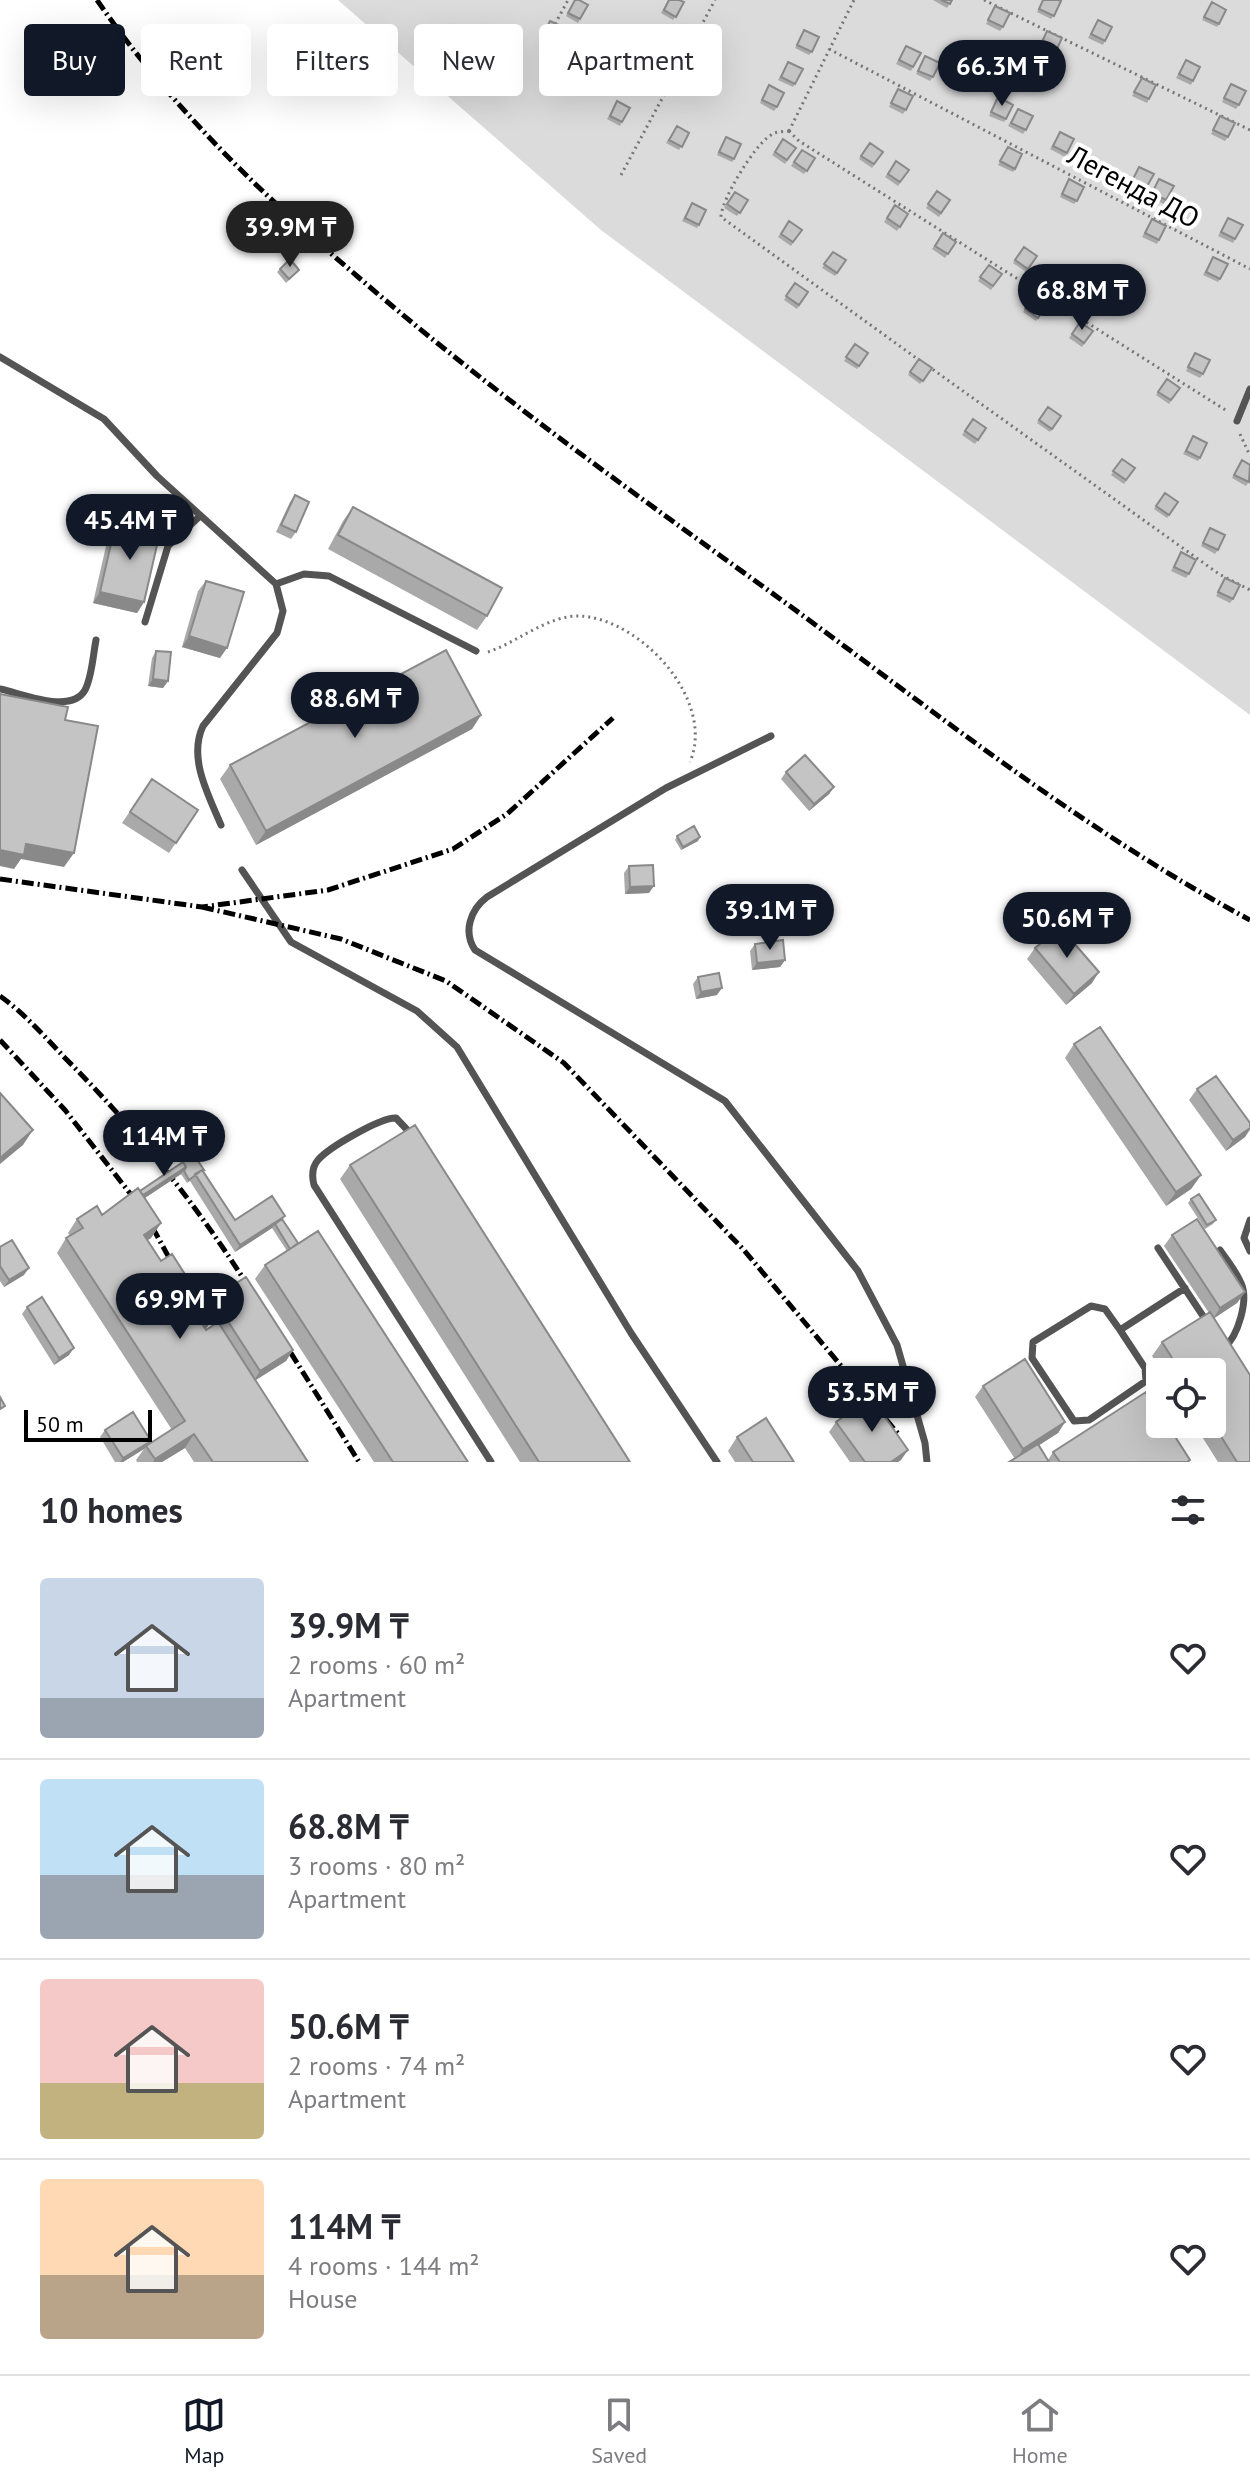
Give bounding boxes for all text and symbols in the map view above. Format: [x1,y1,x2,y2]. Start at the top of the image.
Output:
chip: Buy [24,24,125,96]
chip: Rent [141,24,251,96]
chip: Filters [267,24,398,96]
chip: New [414,24,523,96]
chip: Apartment [539,24,722,96]
pin: 66.3M ₸ [928,40,1076,108]
text: 66.3M ₸ [956,49,1048,82]
street label: Легенда ДО [1061,135,1206,236]
pin: 39.9M ₸ [216,201,364,269]
text: 39.9M ₸ [244,210,336,243]
pin: 68.8M ₸ [1008,264,1156,332]
text: 68.8M ₸ [1036,273,1128,306]
pin: 45.4M ₸ [56,494,204,562]
text: 45.4M ₸ [84,503,176,536]
pin: 88.6M ₸ [281,672,429,740]
text: 88.6M ₸ [309,681,401,714]
pin: 39.1M ₸ [696,884,844,952]
pin: 50.6M ₸ [993,892,1141,960]
text: 39.1M ₸ [724,893,816,926]
text: 50.6M ₸ [1021,901,1113,934]
pin: 114M ₸ [99,1110,229,1178]
text: 114M ₸ [121,1119,207,1152]
pin: 69.9M ₸ [106,1273,254,1341]
text: 69.9M ₸ [134,1282,226,1315]
map controls [1146,1358,1226,1438]
button: locate [1146,1358,1226,1438]
pin: 53.5M ₸ [798,1366,946,1434]
text: 53.5M ₸ [826,1375,918,1408]
scale bar [24,1406,152,1442]
text: 50 m [36,1410,84,1438]
text: 10 homes [40,1488,183,1532]
icon: filters [1166,1488,1210,1532]
text: 39.9M ₸ [288,1603,409,1647]
icon: home [104,1610,200,1706]
icon: heart [1166,1636,1210,1680]
text: 2 rooms · 60 m² [288,1648,465,1681]
text: Apartment [288,1681,406,1714]
text: 68.8M ₸ [288,1804,409,1848]
icon: home [104,1811,200,1907]
icon: heart [1166,1837,1210,1881]
text: 3 rooms · 80 m² [288,1849,465,1882]
text: Apartment [288,1882,406,1915]
text: 50.6M ₸ [288,2004,409,2048]
icon: home [104,2011,200,2107]
icon: heart [1166,2037,1210,2081]
text: 2 rooms · 74 m² [288,2049,465,2082]
text: Apartment [288,2082,406,2115]
text: 114M ₸ [288,2204,400,2248]
icon: home [104,2211,200,2307]
icon: heart [1166,2237,1210,2281]
text: 4 rooms · 144 m² [288,2249,480,2282]
text: House [288,2282,358,2315]
tab: Map [182,2393,226,2469]
tab: Saved [591,2393,647,2469]
tab: Home [1012,2393,1068,2469]

